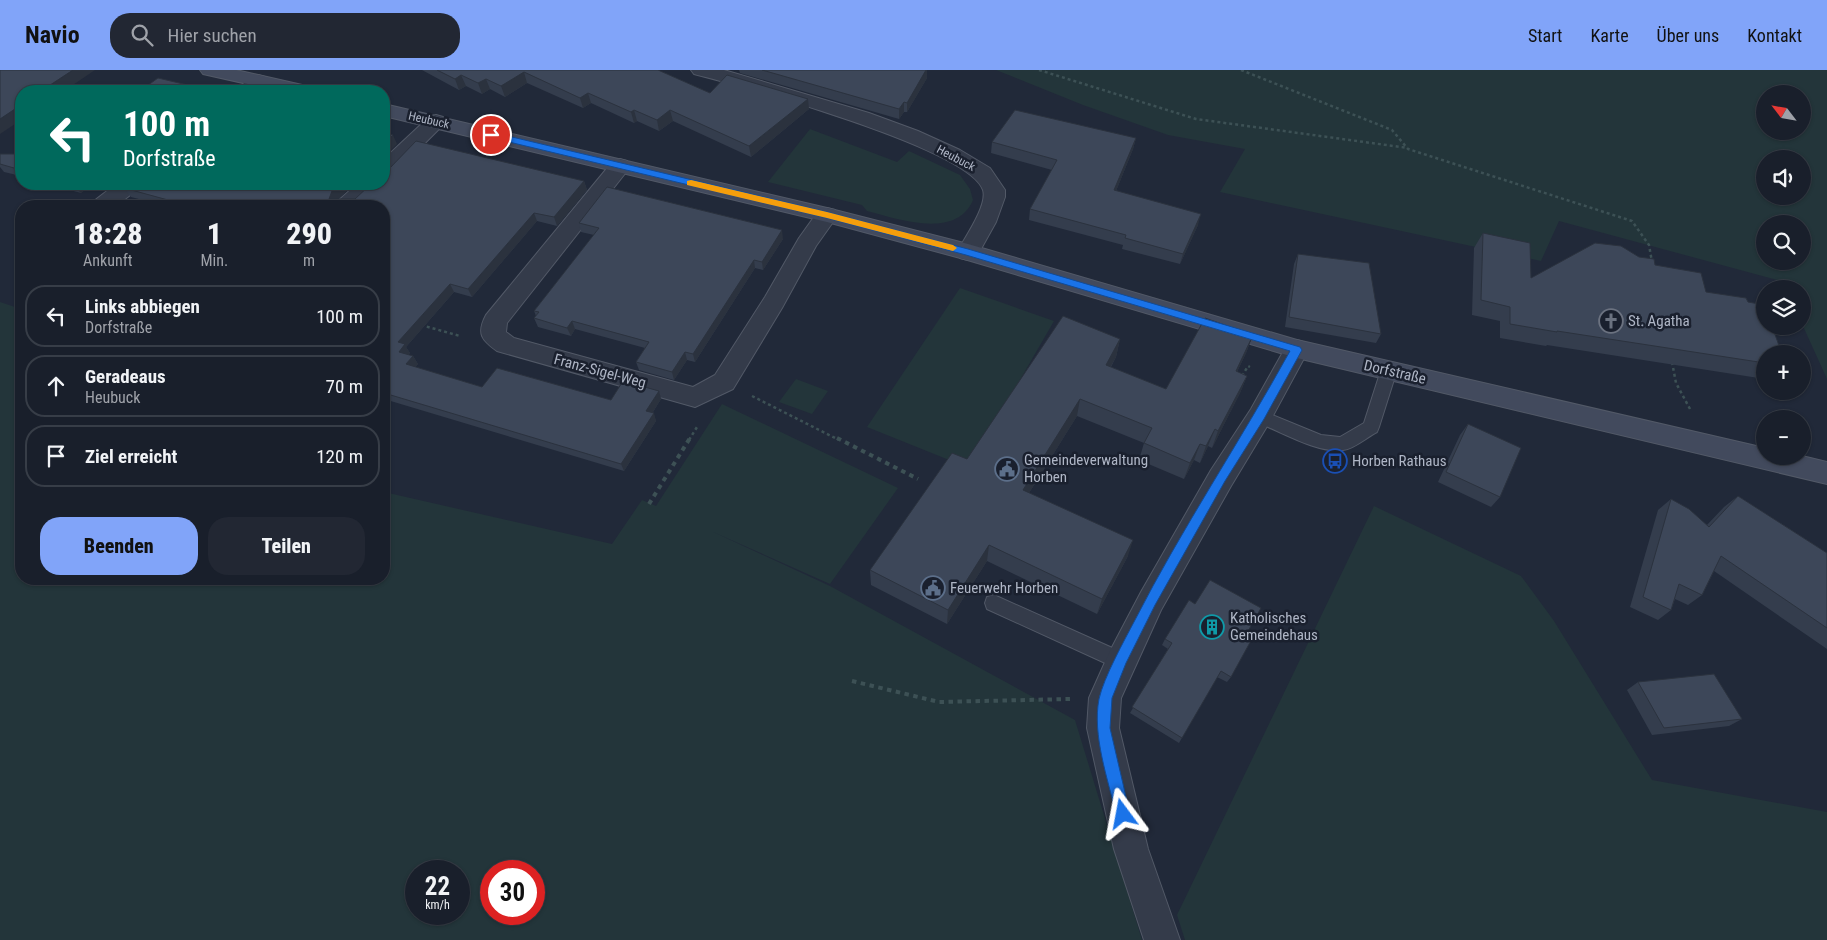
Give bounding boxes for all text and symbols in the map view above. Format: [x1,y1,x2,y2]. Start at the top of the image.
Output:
search box [110,13,460,58]
text: Navio [25,21,80,49]
icon: search [128,21,156,49]
text: Hier suchen [168,24,257,47]
text: Start [1528,25,1562,46]
text: Karte [1590,25,1629,46]
text: Über uns [1657,25,1719,46]
text: Kontakt [1747,25,1802,46]
north arrow [1756,85,1811,140]
map controls [1756,85,1811,465]
text: 100 m [123,104,210,145]
icon: left [40,105,105,170]
street label: Heubuck [407,109,451,132]
pin [470,114,512,156]
icon: arrive [477,121,505,149]
street label: Heubuck [934,142,978,174]
text: Dorfstraße [123,146,216,171]
button: sound [1756,150,1811,205]
button: search [1756,215,1811,270]
text: 18:28 [73,216,142,251]
text: 1 [207,216,222,251]
text: 290 [286,216,332,251]
text: Ankunft [83,251,132,270]
text: Min. [200,251,228,270]
text: m [303,251,315,270]
button: layers [1756,280,1811,335]
text: Links abbiegen [85,295,200,318]
icon: left [42,302,70,330]
text: 100 m [316,305,363,328]
church icon: St. Agatha [1598,308,1624,334]
place label: St. Agatha [1628,312,1690,330]
text: Dorfstraße [85,318,152,337]
button: + [1756,345,1811,400]
street label: Franz-Sigel-Weg [552,350,648,392]
street label: Dorfstraße [1362,356,1428,388]
text: Geradeaus [85,365,166,388]
icon: ahead [42,372,70,400]
text: 70 m [326,375,363,398]
text: Heubuck [85,388,140,407]
button: − [1756,410,1811,465]
icon: arrive [42,442,70,470]
text: Ziel erreicht [85,445,177,468]
text: 120 m [316,445,363,468]
bus stop icon: Horben Rathaus [1322,448,1348,474]
place label: Gemeindeverwaltung Horben [1024,451,1148,486]
place label: Horben Rathaus [1352,452,1447,470]
public building icon: Gemeindeverwaltung Horben [994,456,1020,482]
button: Beenden [40,517,198,575]
button: Teilen [208,517,365,575]
public building icon: Feuerwehr Horben [920,575,946,601]
place label: Feuerwehr Horben [950,579,1058,597]
place label: Katholisches Gemeindehaus [1230,609,1318,644]
building icon: Katholisches Gemeindehaus [1199,614,1225,640]
position arrow [1096,787,1148,839]
speed limit sign: 30 [480,860,545,925]
text: 22 [425,872,450,901]
text: km/h [425,898,450,912]

